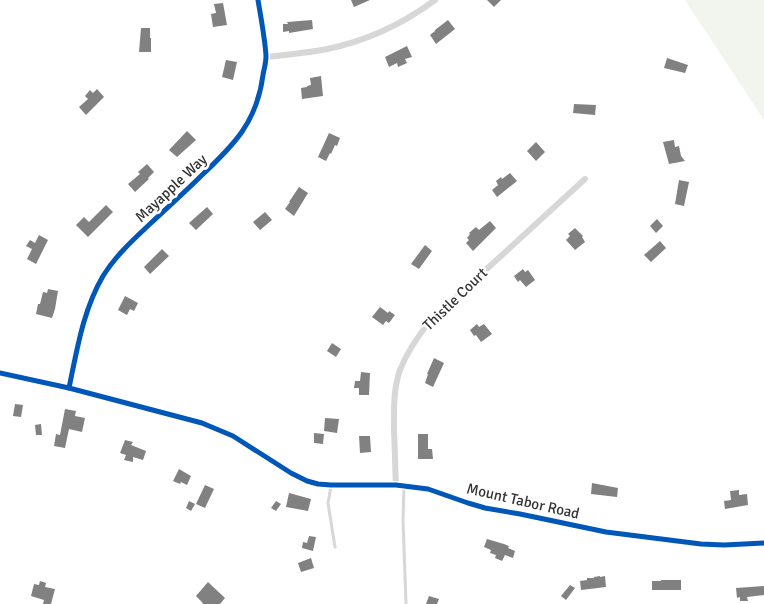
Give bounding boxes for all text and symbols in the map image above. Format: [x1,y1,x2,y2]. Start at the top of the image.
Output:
street label: Mayapple Way [131,150,211,226]
street label: Thistle Court [419,264,491,334]
street label: Mount Tabor Road [465,479,581,523]

